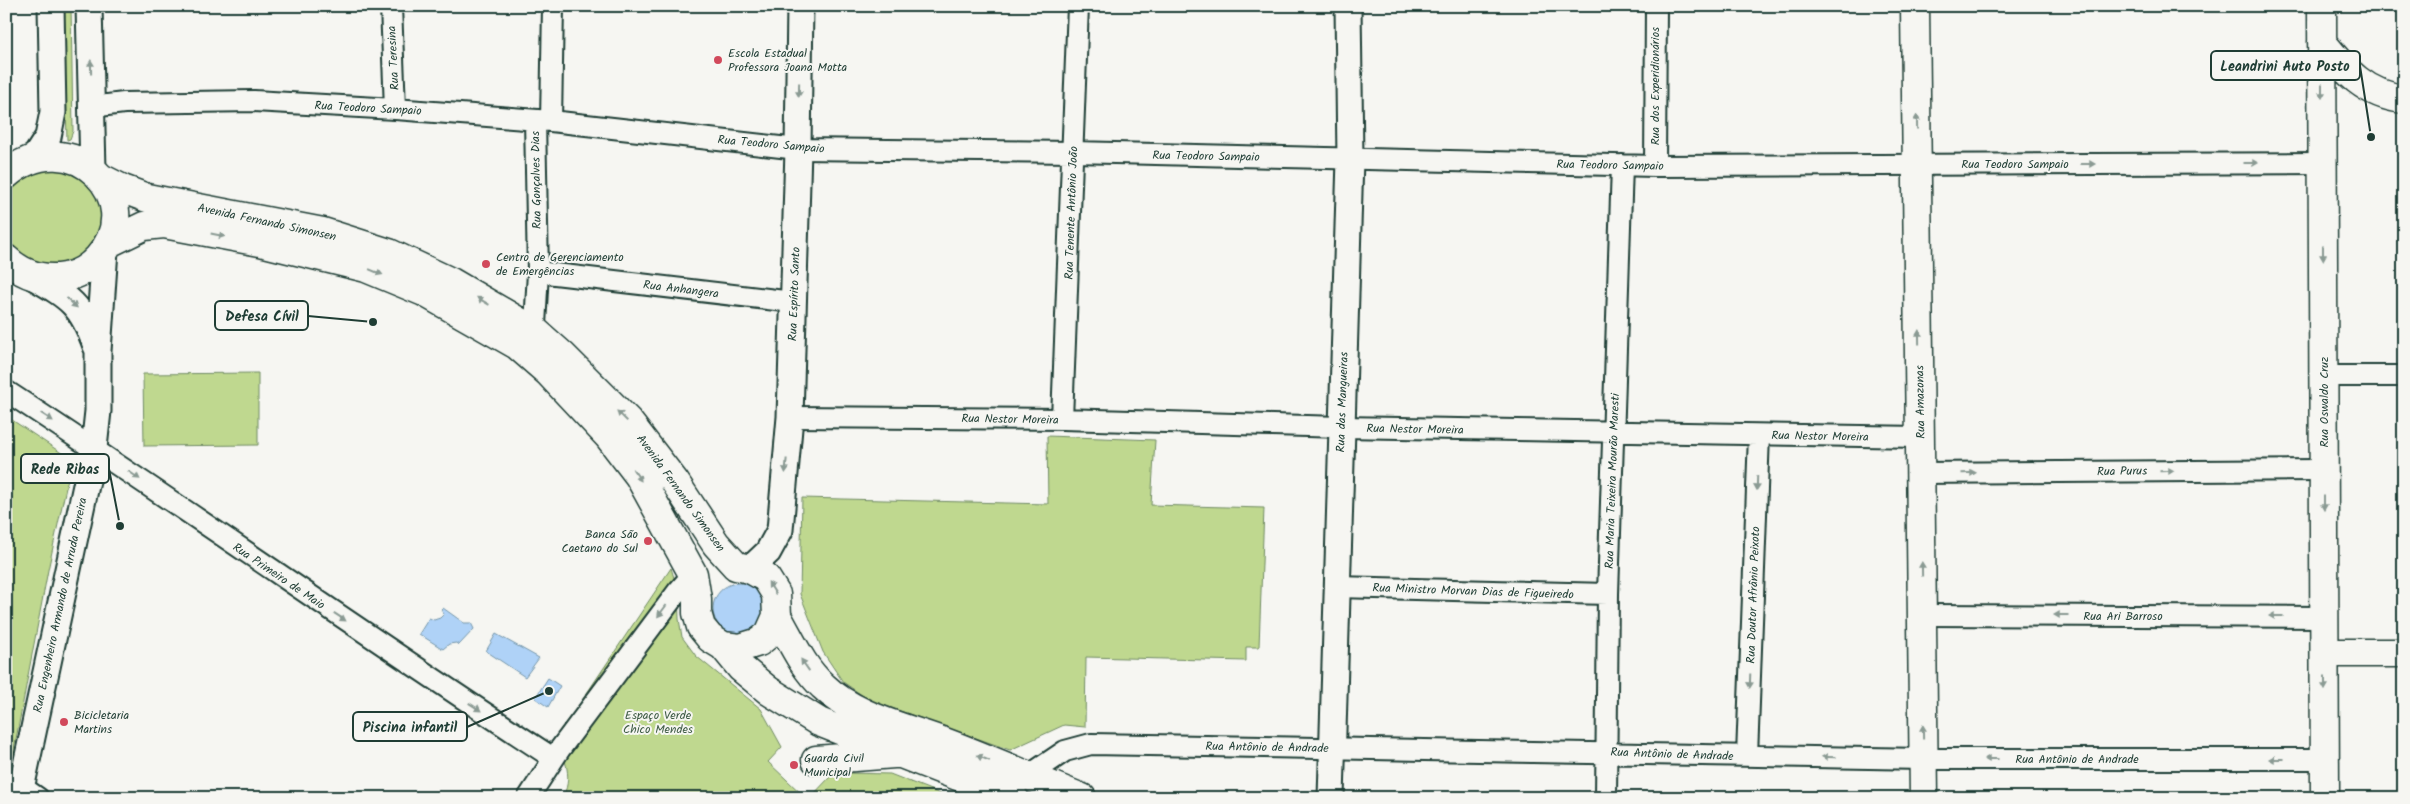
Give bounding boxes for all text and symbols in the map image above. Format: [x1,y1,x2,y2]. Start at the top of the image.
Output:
street label: Rua Teresina [382,25,405,91]
street label: Rua dos Experidionários [1646,27,1665,145]
place label: Escola Estadual Professora Joana Motta [728,44,848,77]
callout: Leandrini Auto Posto [2211,51,2360,80]
marker: Escola Estadual Professora Joana Motta [712,54,724,66]
text: Leandrini Auto Posto [2220,56,2350,78]
one-way arrow [86,59,94,75]
one-way arrow [795,82,803,98]
one-way arrow [2318,83,2326,99]
street label: Rua Teodoro Sampaio [314,96,422,121]
one-way arrow [1913,113,1921,129]
street label: Rua Teodoro Sampaio [717,130,825,159]
street label: Rua Gonçalves Dias [526,131,547,229]
street label: Rua Tenente Antônio João [1060,146,1083,280]
street label: Rua Teodoro Sampaio [1152,146,1260,167]
street label: Rua Teodoro Sampaio [1556,155,1664,176]
street label: Rua Teodoro Sampaio [1961,155,2069,174]
one-way arrow [2243,159,2259,167]
one-way arrow [2081,160,2097,168]
street label: Avenida Fernando Simonsen [196,199,338,246]
one-way arrow [211,231,227,239]
one-way arrow [2319,246,2327,262]
street label: Rua Espírito Santo [783,247,806,341]
place label: Centro de Gerenciamento de Emergências [496,248,624,281]
marker: Centro de Gerenciamento de Emergências [480,258,492,270]
one-way arrow [369,269,383,277]
street label: Rua Anhangera [642,275,720,304]
one-way arrow [476,296,490,305]
one-way arrow [66,297,78,309]
callout: Defesa Cívil [215,301,308,330]
text: Defesa Cívil [225,306,299,328]
one-way arrow [1915,328,1923,344]
street label: Rua das Mangueiras [1331,351,1354,453]
street label: Rua Oswaldo Cruz [2315,357,2334,447]
street label: Rua Amazonas [1910,365,1931,439]
street label: Rua Maria Teixeira Mourão Maresti [1600,392,1625,569]
street label: Rua Nestor Moreira [961,409,1059,430]
one-way arrow [617,410,629,422]
one-way arrow [40,413,54,422]
street label: Rua Nestor Moreira [1366,419,1464,440]
street label: Rua Nestor Moreira [1771,426,1869,447]
street label: Avenida Fernando Simonsen [631,431,730,556]
callout: Rede Ribas [21,454,109,483]
one-way arrow [782,458,790,474]
text: Rede Ribas [31,459,100,481]
street label: Rua Purus [2097,462,2147,481]
one-way arrow [2159,467,2175,475]
one-way arrow [632,468,642,481]
one-way arrow [1962,469,1978,477]
one-way arrow [127,471,141,480]
one-way arrow [1753,476,1761,492]
street label: Rua Engenheiro Armando de Arruda Pereira [28,495,93,714]
one-way arrow [2320,496,2328,512]
place label: Banca São Caetano do Sul [562,525,638,558]
street label: Rua Doutor Afrânio Peixoto [1742,526,1765,664]
marker: Banca São Caetano do Sul [642,535,654,547]
street label: Rua Primeiro de Maio [229,538,329,615]
one-way arrow [1918,561,1926,577]
street label: Rua Ministro Morvan Dias de Figueiredo [1372,578,1574,605]
one-way arrow [767,581,776,594]
one-way arrow [657,604,667,618]
street label: Rua Ari Barroso [2083,607,2163,626]
one-way arrow [2053,611,2069,619]
one-way arrow [333,612,346,622]
one-way arrow [2268,612,2284,620]
one-way arrow [800,658,810,672]
one-way arrow [1745,673,1753,689]
one-way arrow [2321,676,2329,692]
one-way arrow [468,702,482,712]
place label: Bicicletaria Martins [74,706,129,739]
park label: Espaço Verde Chico Mendes [623,706,693,739]
callout: Piscina infantil [353,712,467,741]
marker: Bicicletaria Martins [58,716,70,728]
text: Piscina infantil [363,717,458,739]
one-way arrow [1919,723,1927,739]
street label: Rua Antônio de Andrade [1205,737,1329,758]
street label: Rua Antônio de Andrade [1610,743,1735,766]
place label: Guarda Civil Municipal [804,749,864,782]
street label: Rua Antônio de Andrade [2015,750,2139,769]
one-way arrow [976,753,990,761]
one-way arrow [1821,753,1837,761]
one-way arrow [1983,755,1999,763]
one-way arrow [2268,755,2284,763]
marker: Guarda Civil Municipal [788,759,800,771]

